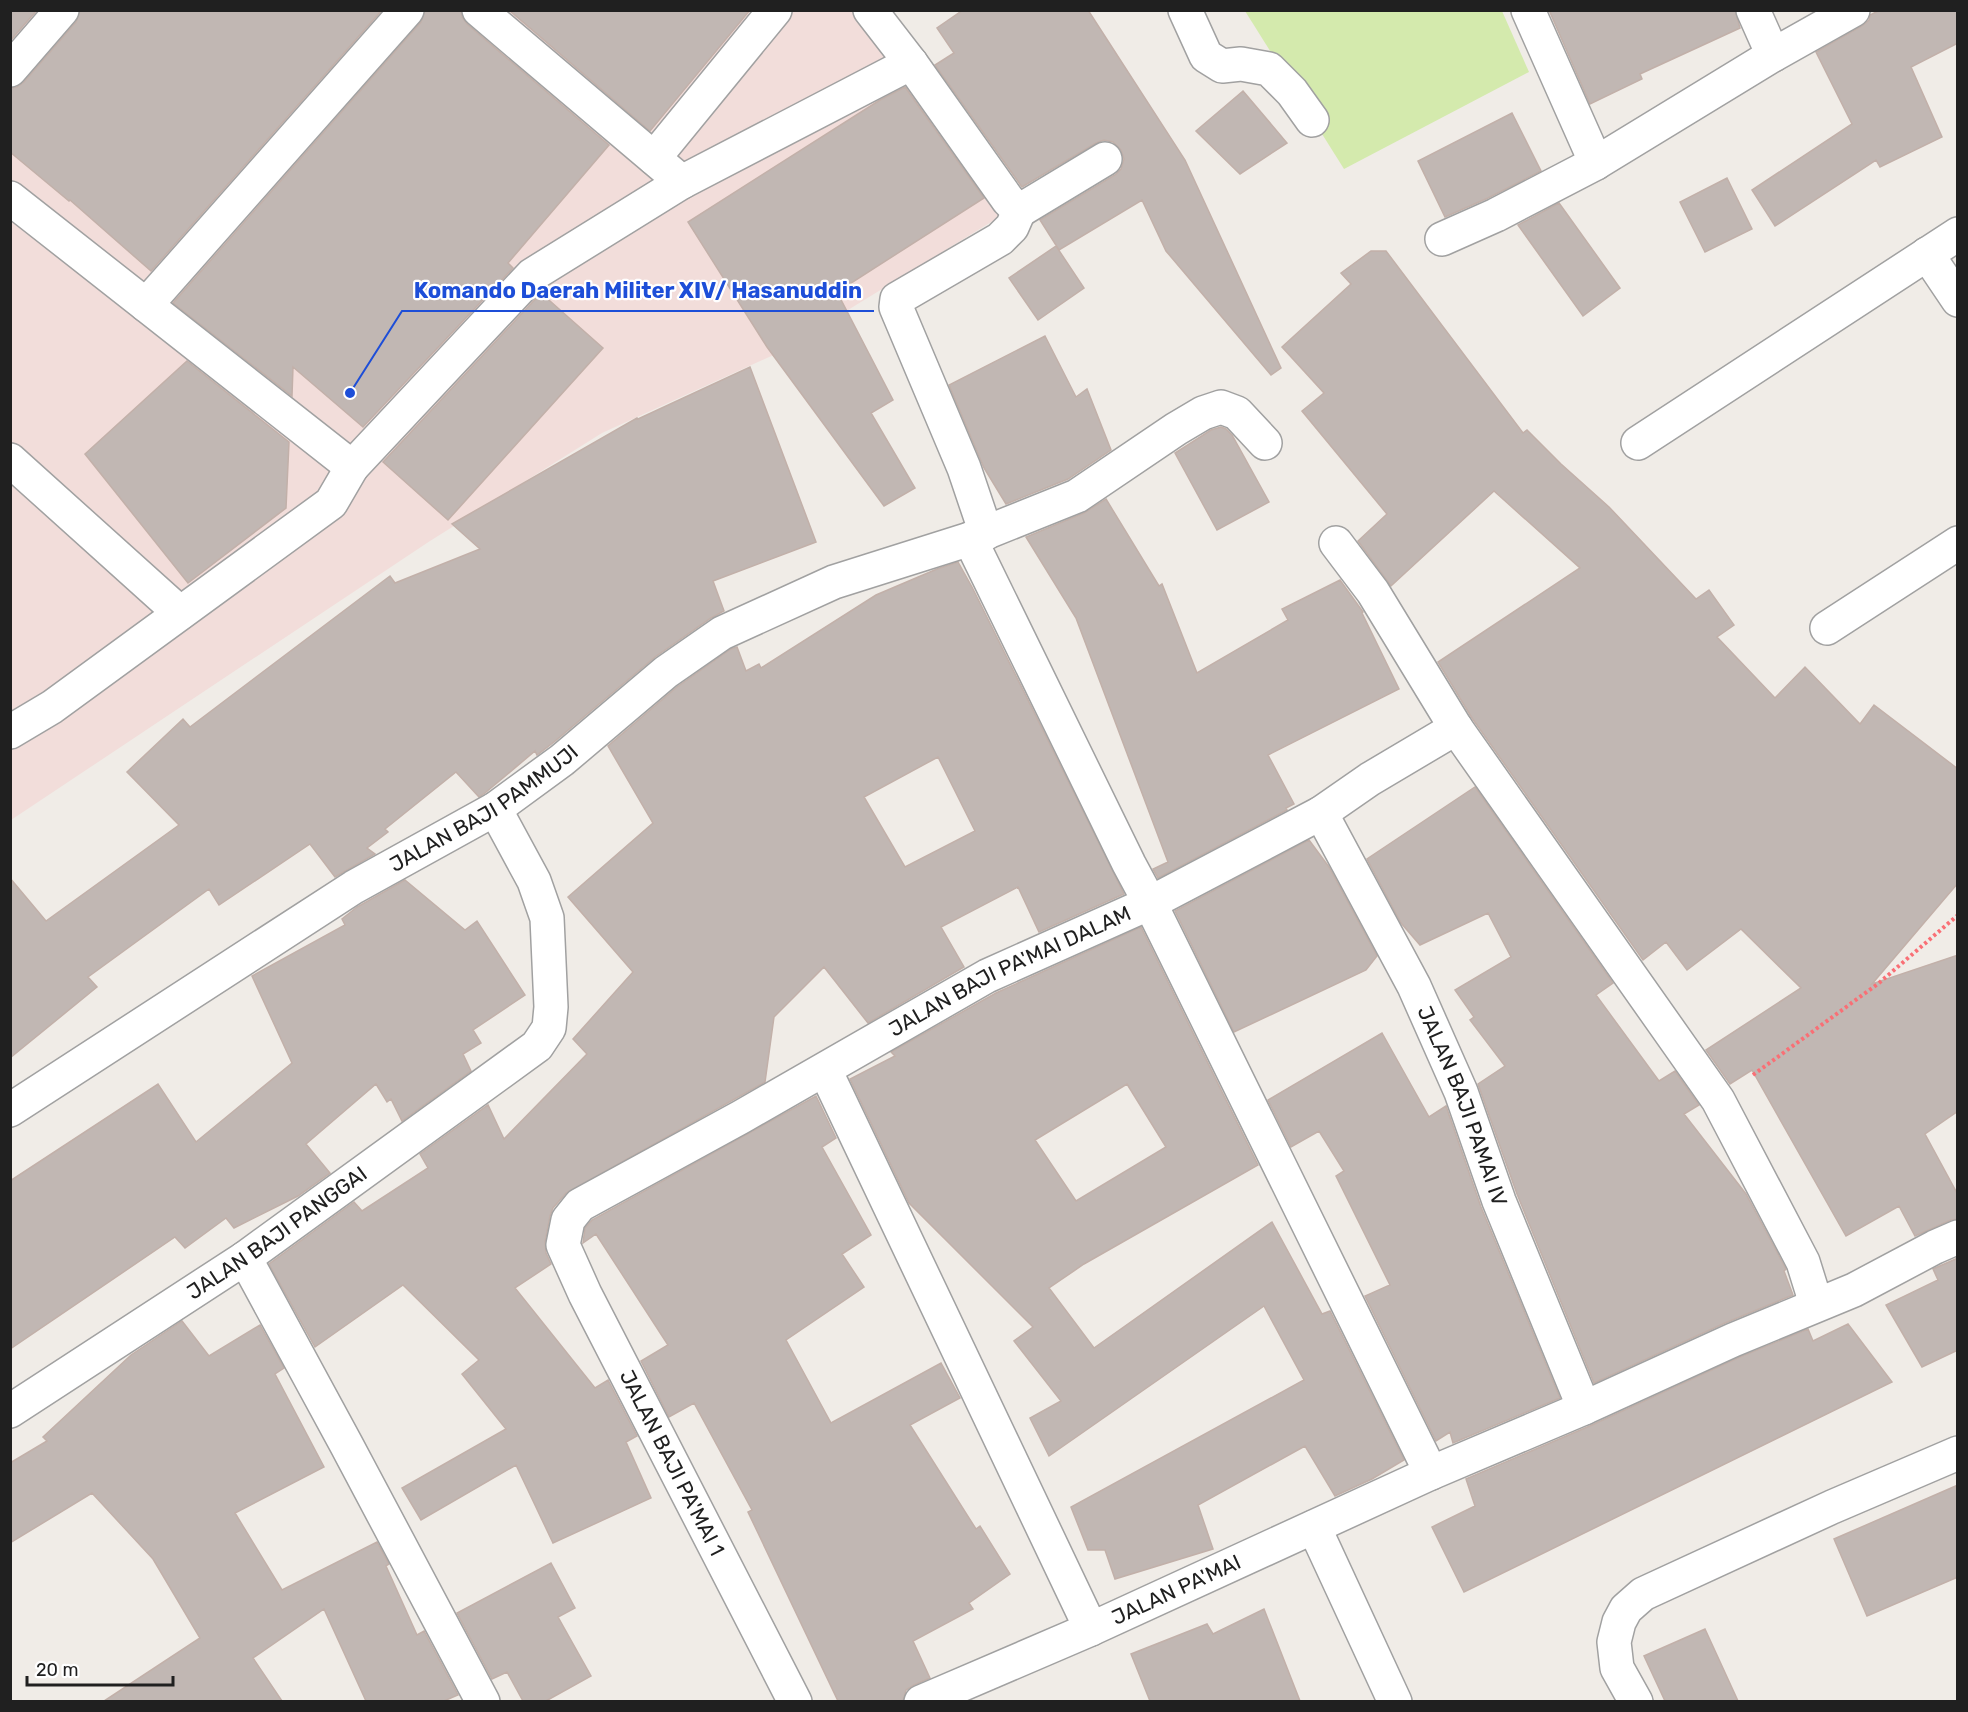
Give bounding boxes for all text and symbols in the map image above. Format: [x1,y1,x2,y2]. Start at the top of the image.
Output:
callout: Komando Daerah Militer XIV/ Hasanuddin [402,271,874,311]
text: Komando Daerah Militer XIV/ Hasanuddin [414,277,862,304]
street label: JALAN BAJI PAMMUJI [385,739,583,877]
street label: JALAN BAJI PA'MAI DALAM [884,900,1135,1042]
street label: JALAN BAJI PAMAI IV [1412,1002,1513,1209]
street label: JALAN BAJI PANGGAI [182,1161,372,1304]
street label: JALAN BAJI PA'MAI 1 [615,1366,730,1560]
street label: JALAN PA'MAI [1108,1549,1245,1630]
scale bar [27,1649,172,1687]
text: 20 m [36,1659,78,1681]

